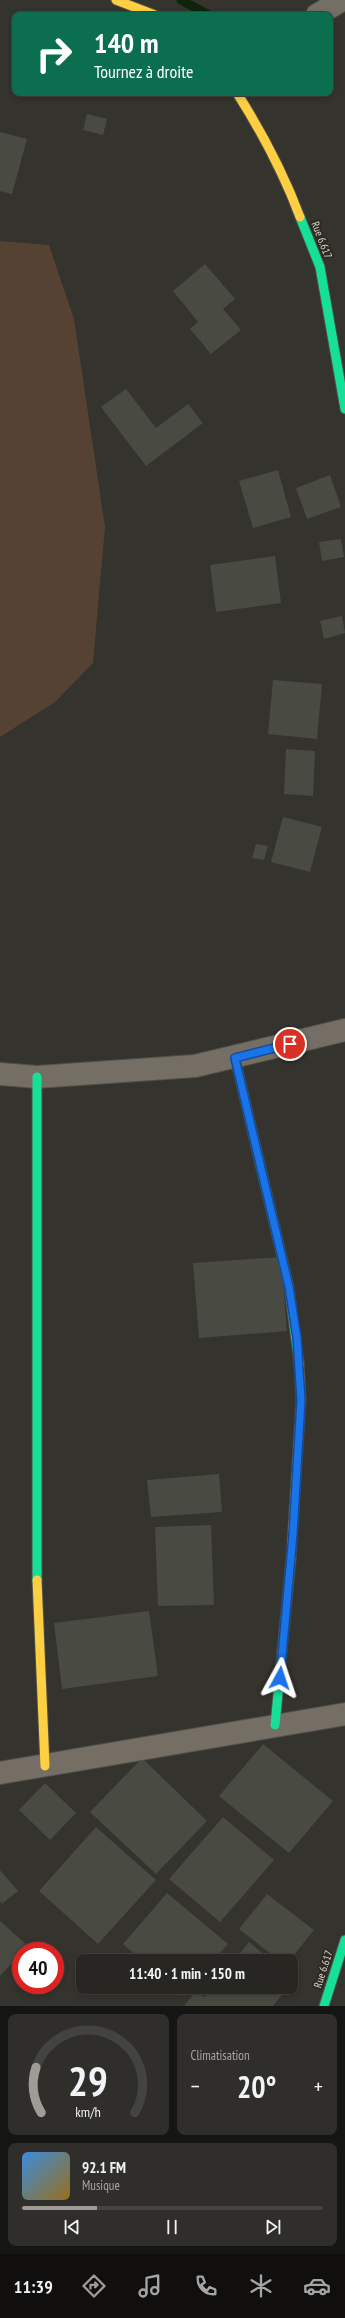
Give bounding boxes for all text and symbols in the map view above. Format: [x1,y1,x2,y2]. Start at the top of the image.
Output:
text: 140 m [94,24,158,61]
icon: right [28,28,80,80]
text: Tournez à droite [94,60,193,83]
street label: Rue 6.617 [309,219,335,261]
pin [273,1027,307,1061]
icon: arrive [279,1033,301,1055]
position arrow [259,1657,301,1699]
speed limit sign: 40 [12,1942,64,1994]
street label: Rue 6.617 [310,1948,336,1990]
text: 11:40 · 1 min · 150 m [129,1964,245,1983]
text: Climatisation [191,2047,250,2064]
text: 29 [68,2053,108,2106]
text: 20° [237,2067,277,2106]
text: − [191,2072,200,2100]
text: + [314,2072,323,2100]
text: km/h [76,2101,101,2120]
text: 92.1 FM [82,2158,126,2177]
text: Musique [82,2177,120,2194]
icon: previous [61,2216,83,2238]
icon: pause [161,2216,183,2238]
icon: next [262,2216,284,2238]
icon: directions [80,2272,108,2300]
icon: music [136,2272,164,2300]
icon: phone [192,2272,220,2300]
icon: climate [247,2272,275,2300]
icon: car [303,2272,331,2300]
text: 11:39 [14,2275,53,2298]

